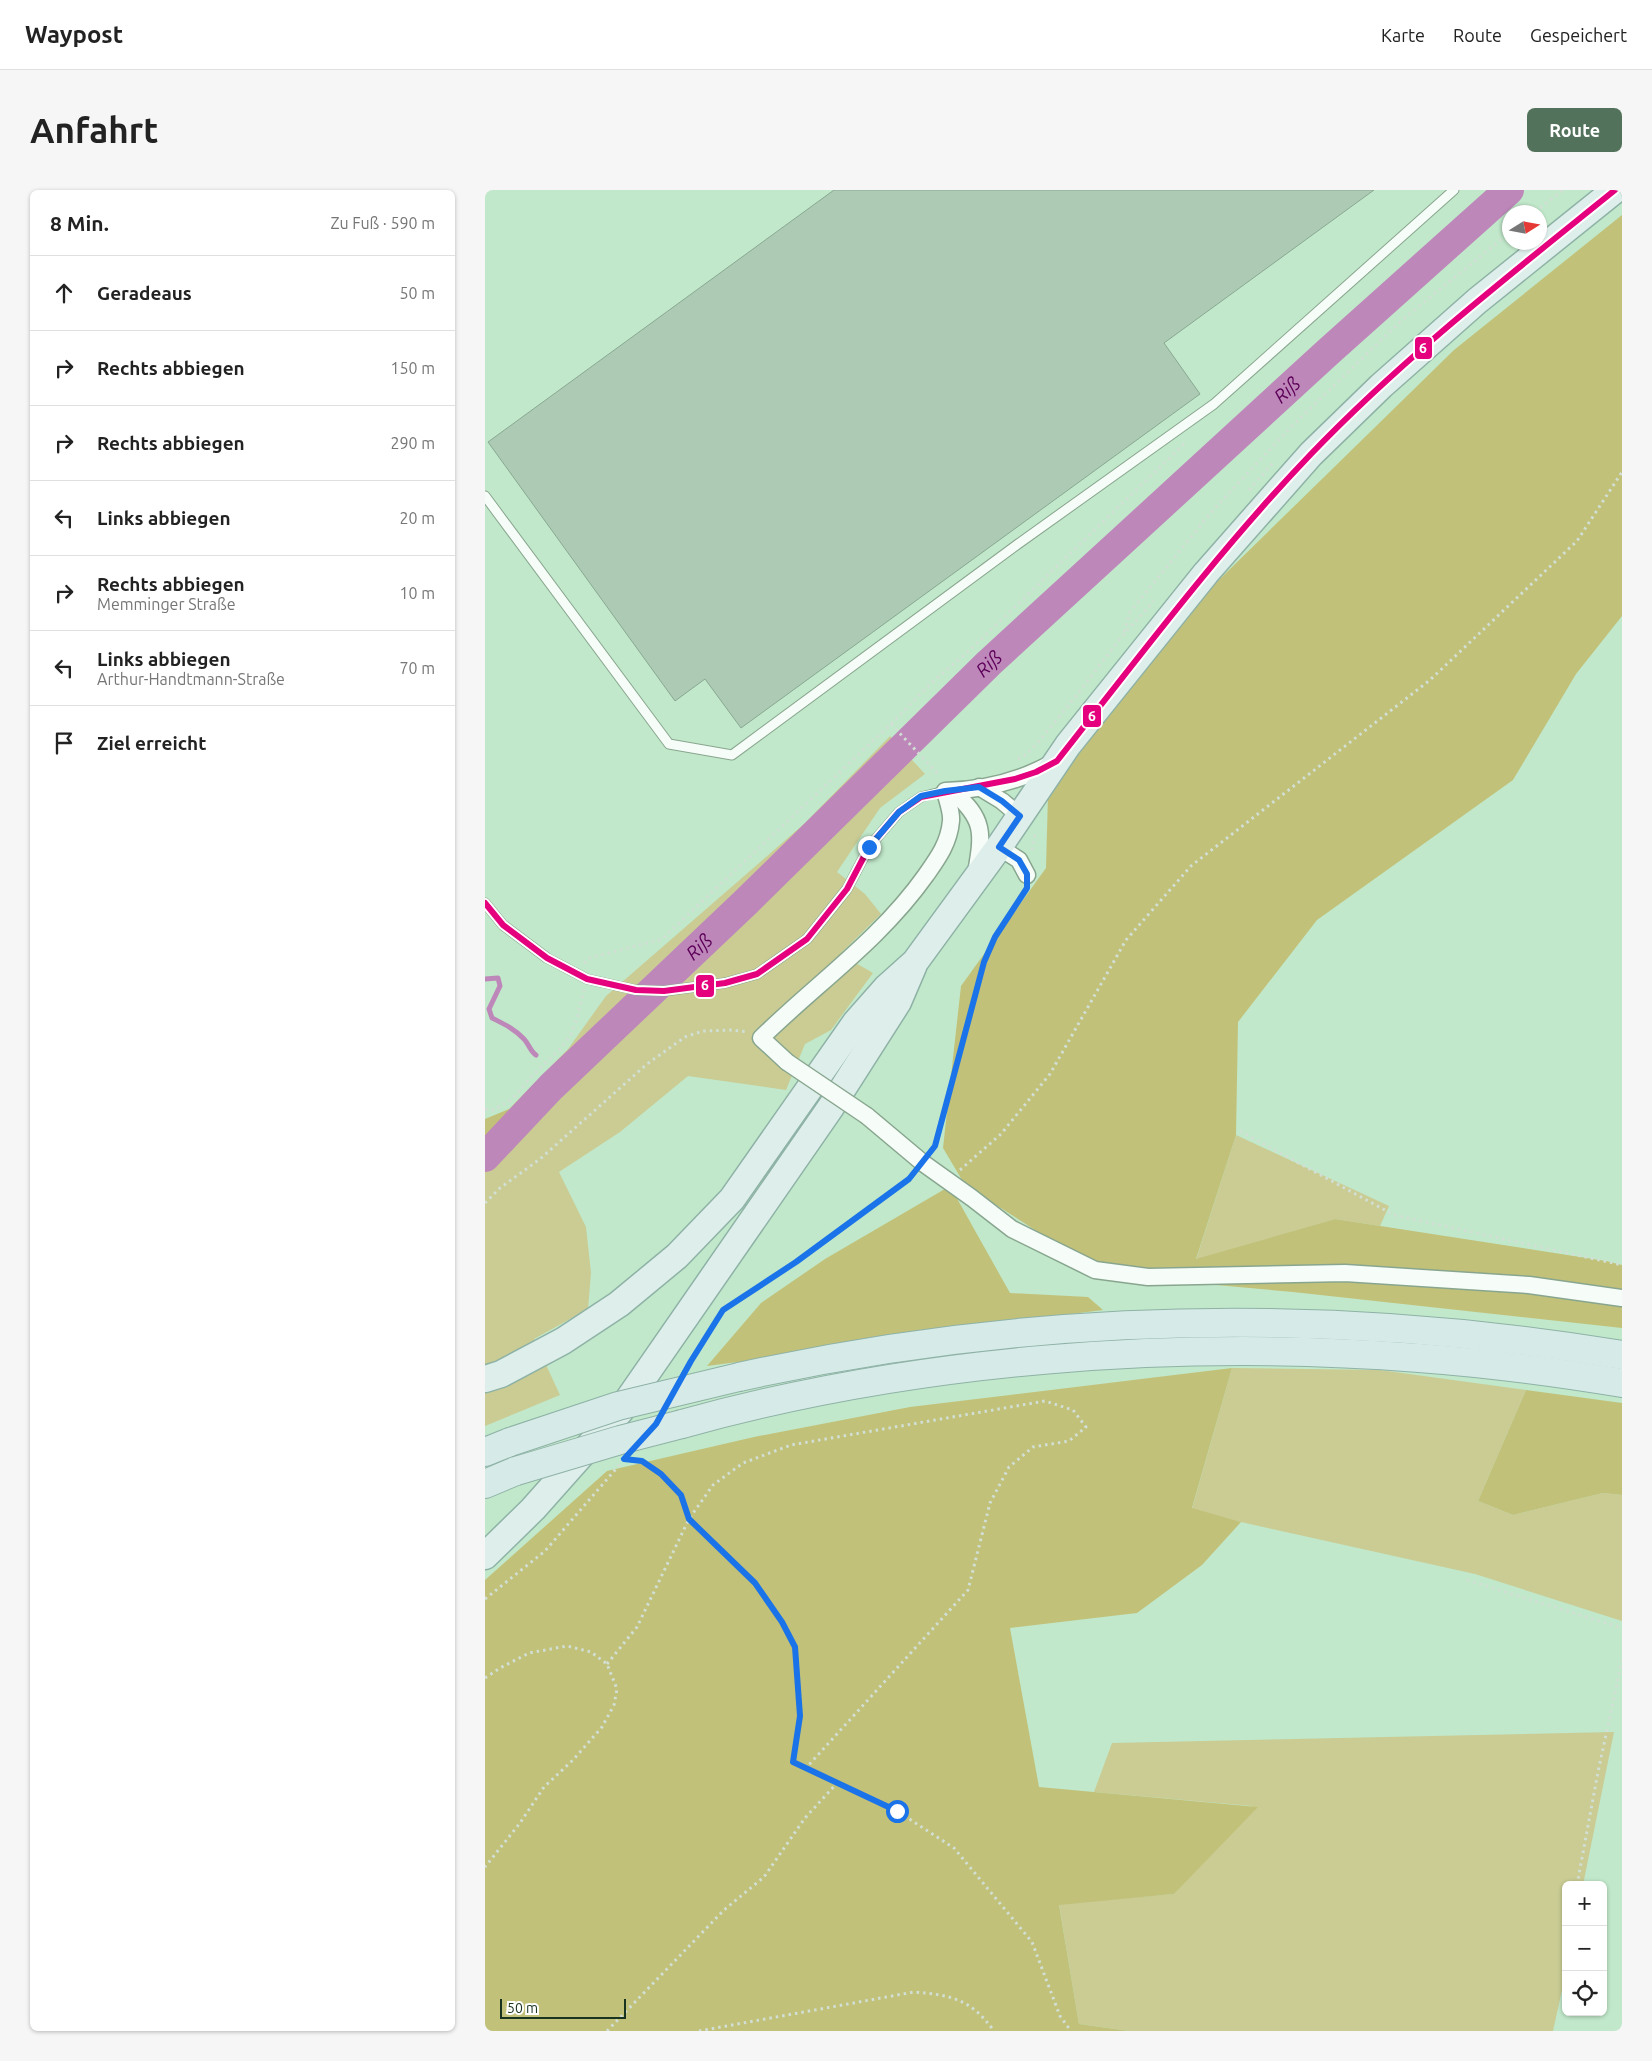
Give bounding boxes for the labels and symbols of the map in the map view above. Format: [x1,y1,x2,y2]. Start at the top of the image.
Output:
north arrow [1502,205,1547,250]
line badge: 6 [1414,336,1433,360]
text: 6 [1419,340,1427,356]
water label: Riß [1269,372,1305,407]
water label: Riß [971,646,1006,681]
line badge: 6 [1082,704,1102,728]
text: 6 [1088,708,1096,724]
route end [858,836,881,859]
water label: Riß [681,929,716,964]
line badge: 6 [695,974,715,998]
text: 6 [701,977,709,993]
route start [886,1800,909,1823]
scale bar [500,1996,626,2019]

